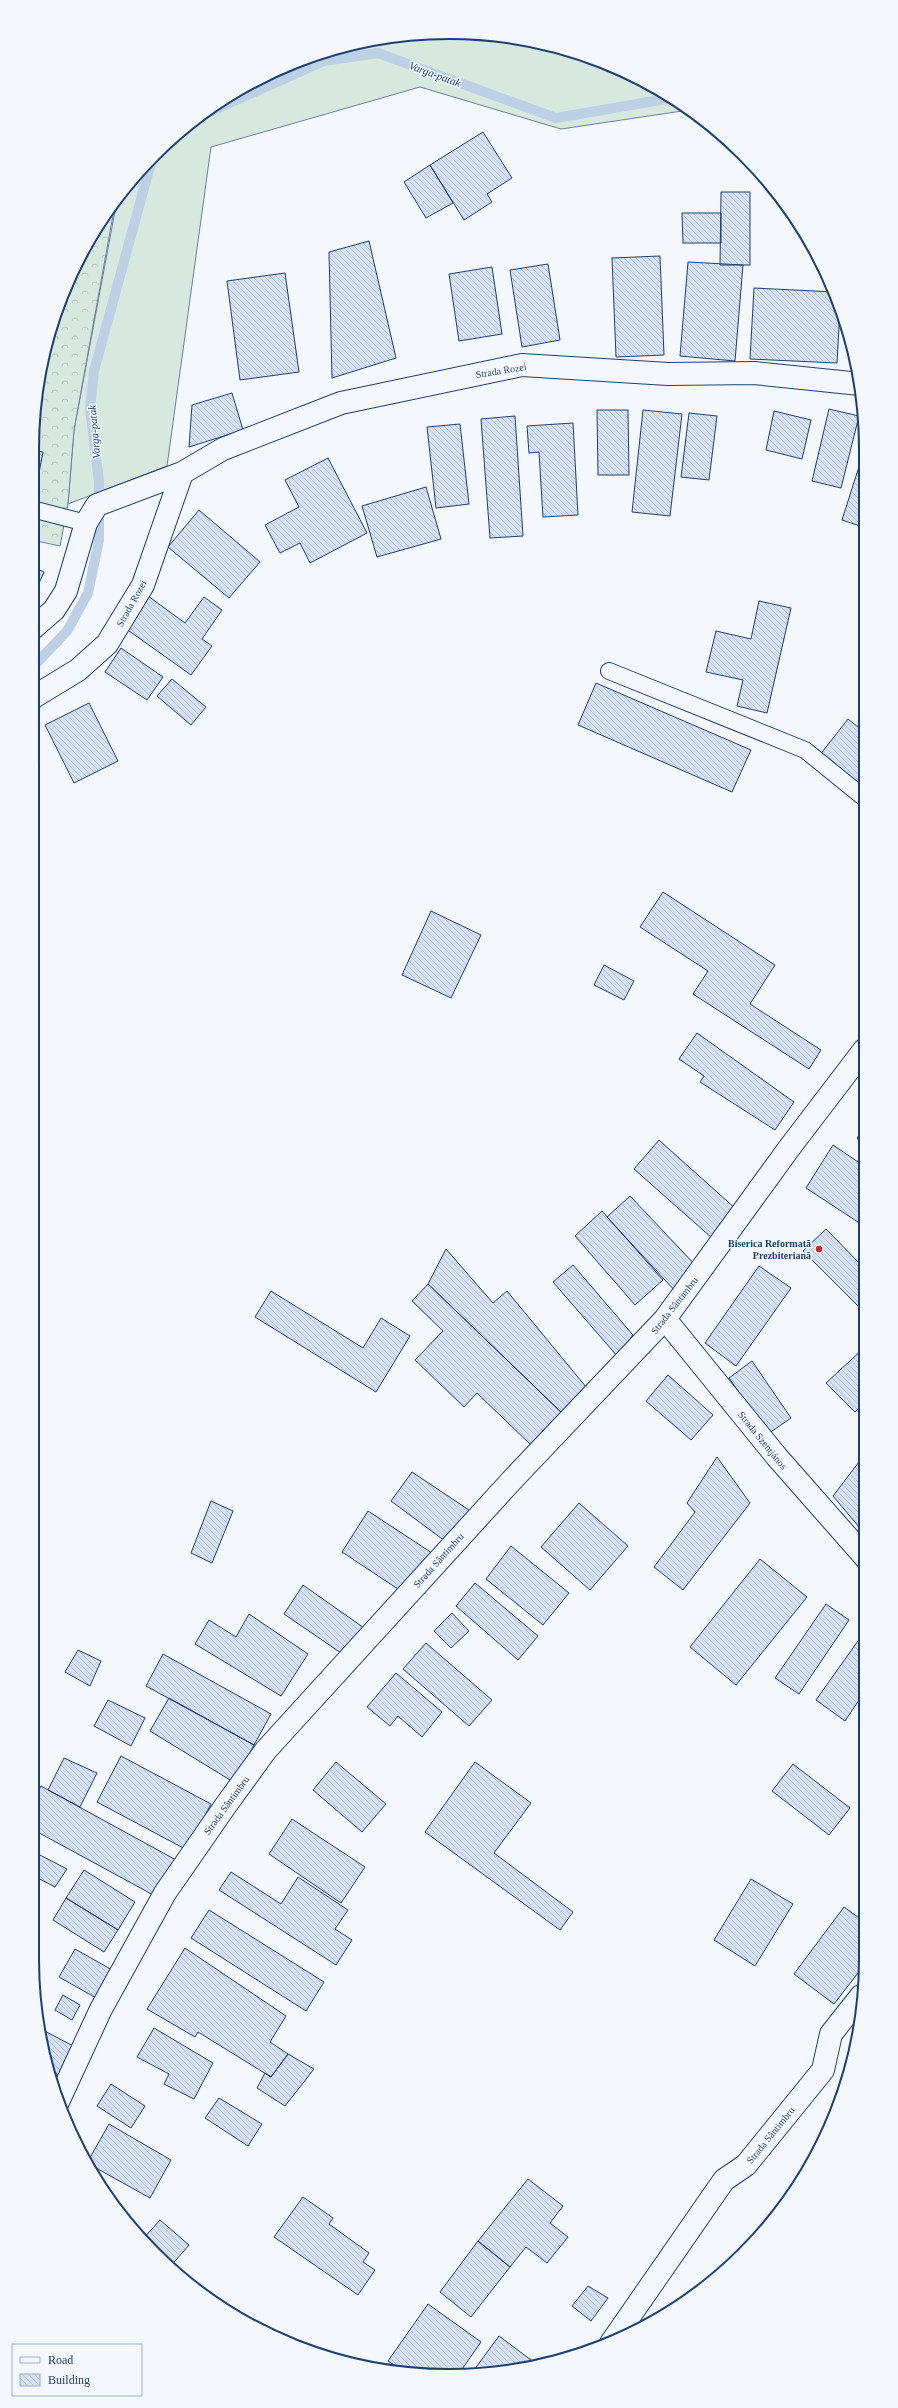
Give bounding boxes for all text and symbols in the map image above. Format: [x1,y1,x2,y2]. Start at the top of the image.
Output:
water label: Varga-patak [408,59,463,89]
street label: Strada Rozei [475,361,528,380]
water label: Varga-patak [86,403,102,459]
street label: Strada Rozei [114,578,149,628]
place label: Biserica Reformată Prezbiteriană [728,1238,811,1261]
marker: Biserica Reformată Prezbiteriană [814,1244,824,1254]
street label: Strada Sântimbru [649,1274,700,1336]
street label: Strada Szentjános [736,1409,789,1472]
street label: Strada Sântimbru [411,1531,466,1590]
street label: Strada Sântimbru [201,1774,251,1837]
street label: Strada Sântimbru [744,2105,797,2166]
legend [12,2344,142,2396]
text: Road [48,2353,73,2367]
text: Building [48,2373,90,2387]

